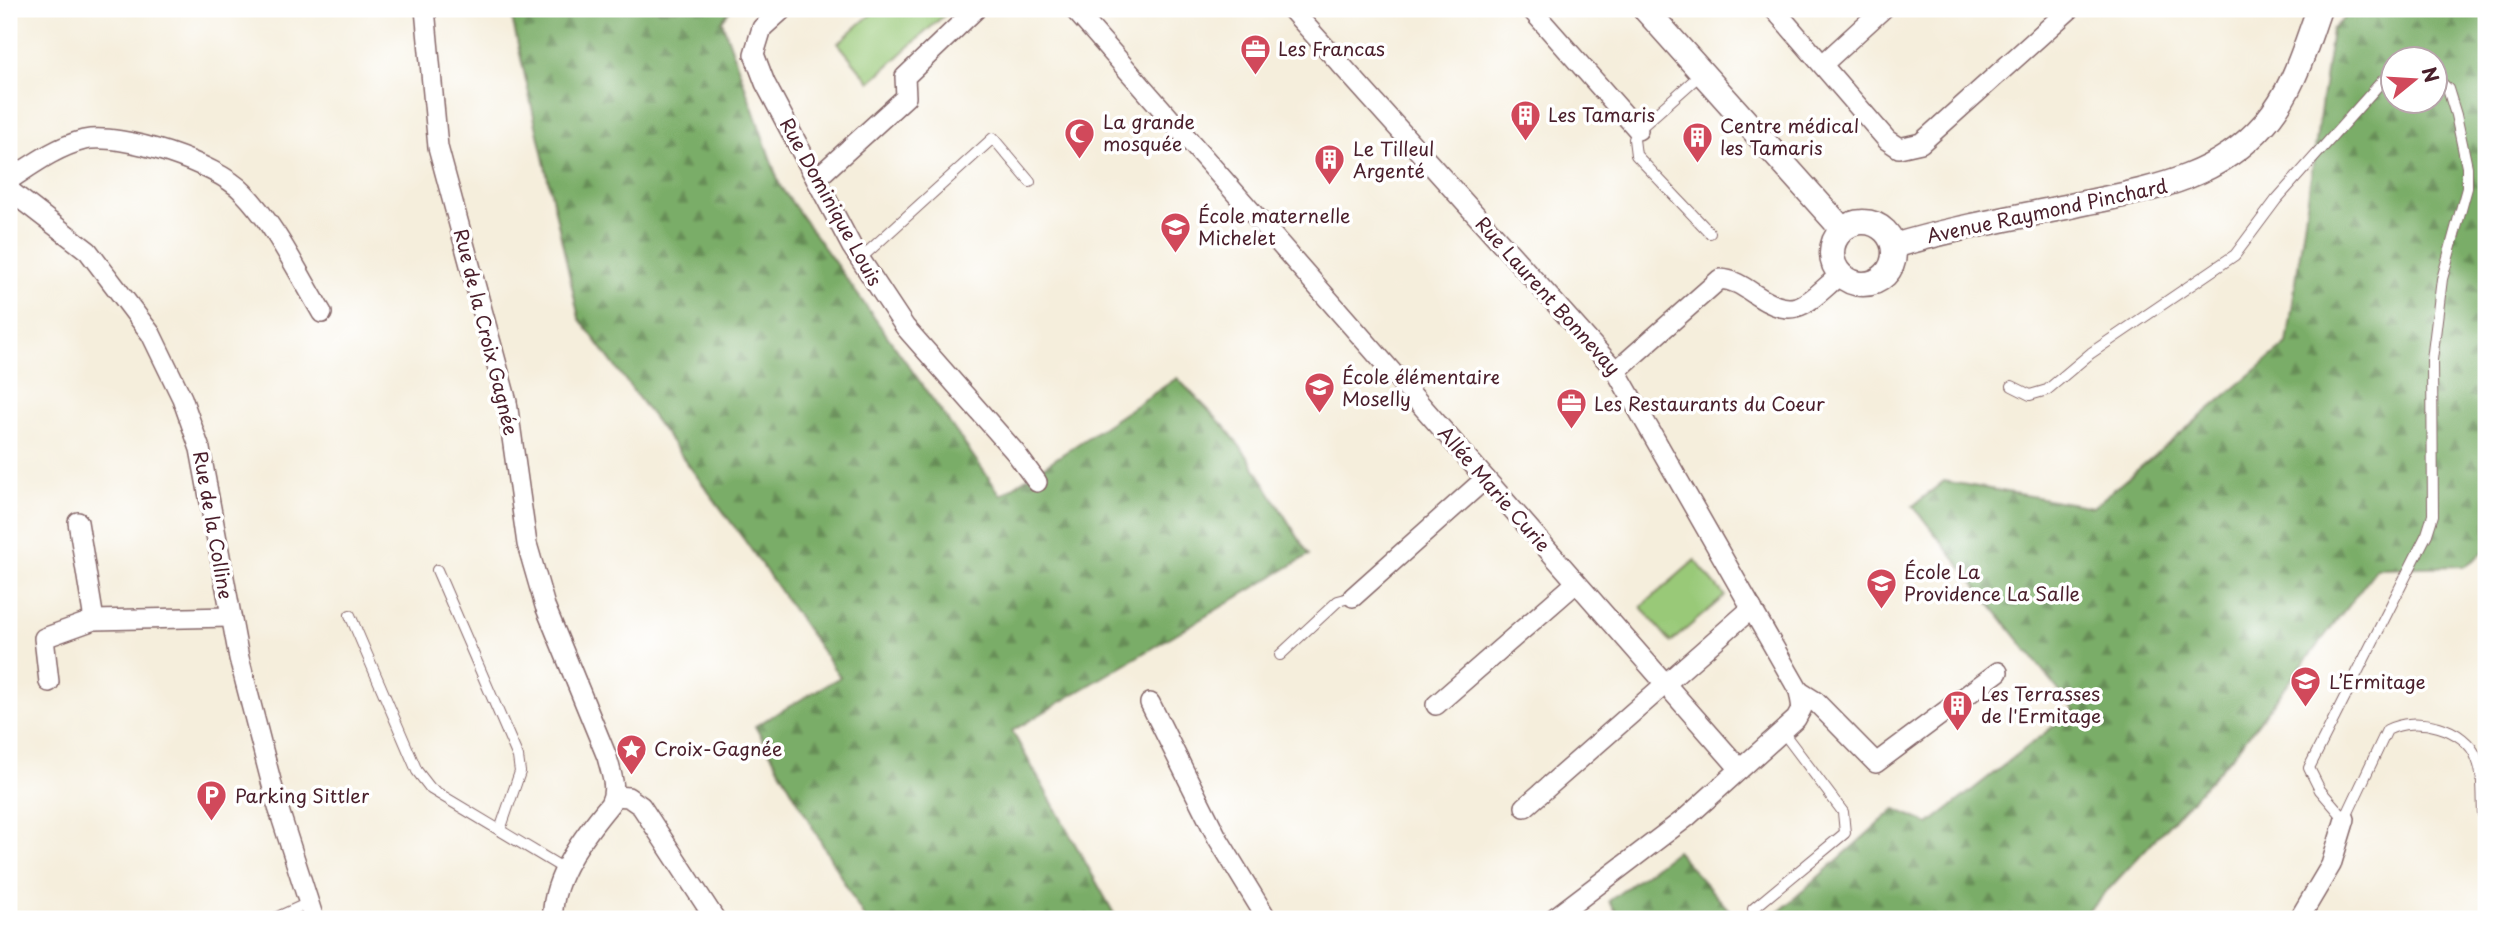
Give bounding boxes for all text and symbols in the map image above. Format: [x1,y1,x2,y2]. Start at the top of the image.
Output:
office icon: Les Francas [1238,32,1272,76]
place label: Les Francas [1278,34,1385,62]
north arrow [2380,46,2450,116]
text: N [2415,63,2447,86]
building icon: Les Tamaris [1508,98,1542,142]
place label: Les Tamaris [1548,100,1655,128]
place label: La grande mosquée [1103,107,1195,157]
place label: Centre médical les Tamaris [1720,111,1859,161]
street label: Rue Dominique Louis [774,112,890,291]
mosque icon: La grande mosquée [1063,116,1097,160]
building icon: Centre médical les Tamaris [1680,120,1714,164]
place label: Le Tilleul Argenté [1353,134,1434,184]
building icon: Le Tilleul Argenté [1313,143,1347,187]
street label: Avenue Raymond Pinchard [1924,171,2170,249]
place label: École maternelle Michelet [1198,201,1350,251]
school or university icon: École maternelle Michelet [1158,210,1192,254]
street label: Rue Laurent Bonnevay [1470,210,1628,381]
street label: Rue de la Croix Gagnée [448,226,526,438]
place label: École élémentaire Moselly [1342,362,1500,412]
school or university icon: École élémentaire Moselly [1302,371,1336,415]
office icon: Les Restaurants du Coeur [1554,387,1588,431]
place label: Les Restaurants du Coeur [1594,389,1825,417]
street label: Allée Marie Curie [1432,419,1557,557]
street label: Rue de la Colline [187,449,241,601]
place label: École La Providence La Salle [1904,557,2080,607]
school or university icon: École La Providence La Salle [1864,566,1898,610]
school or university icon: L’Ermitage [2289,665,2323,709]
place label: L’Ermitage [2329,667,2426,695]
place label: Les Terrasses de l'Ermitage [1981,679,2101,729]
building icon: Les Terrasses de l'Ermitage [1941,688,1975,732]
place icon: Croix-Gagnée [614,732,648,776]
place label: Croix-Gagnée [654,734,782,762]
parking icon: Parking Sittler [195,779,229,823]
place label: Parking Sittler [235,781,370,809]

